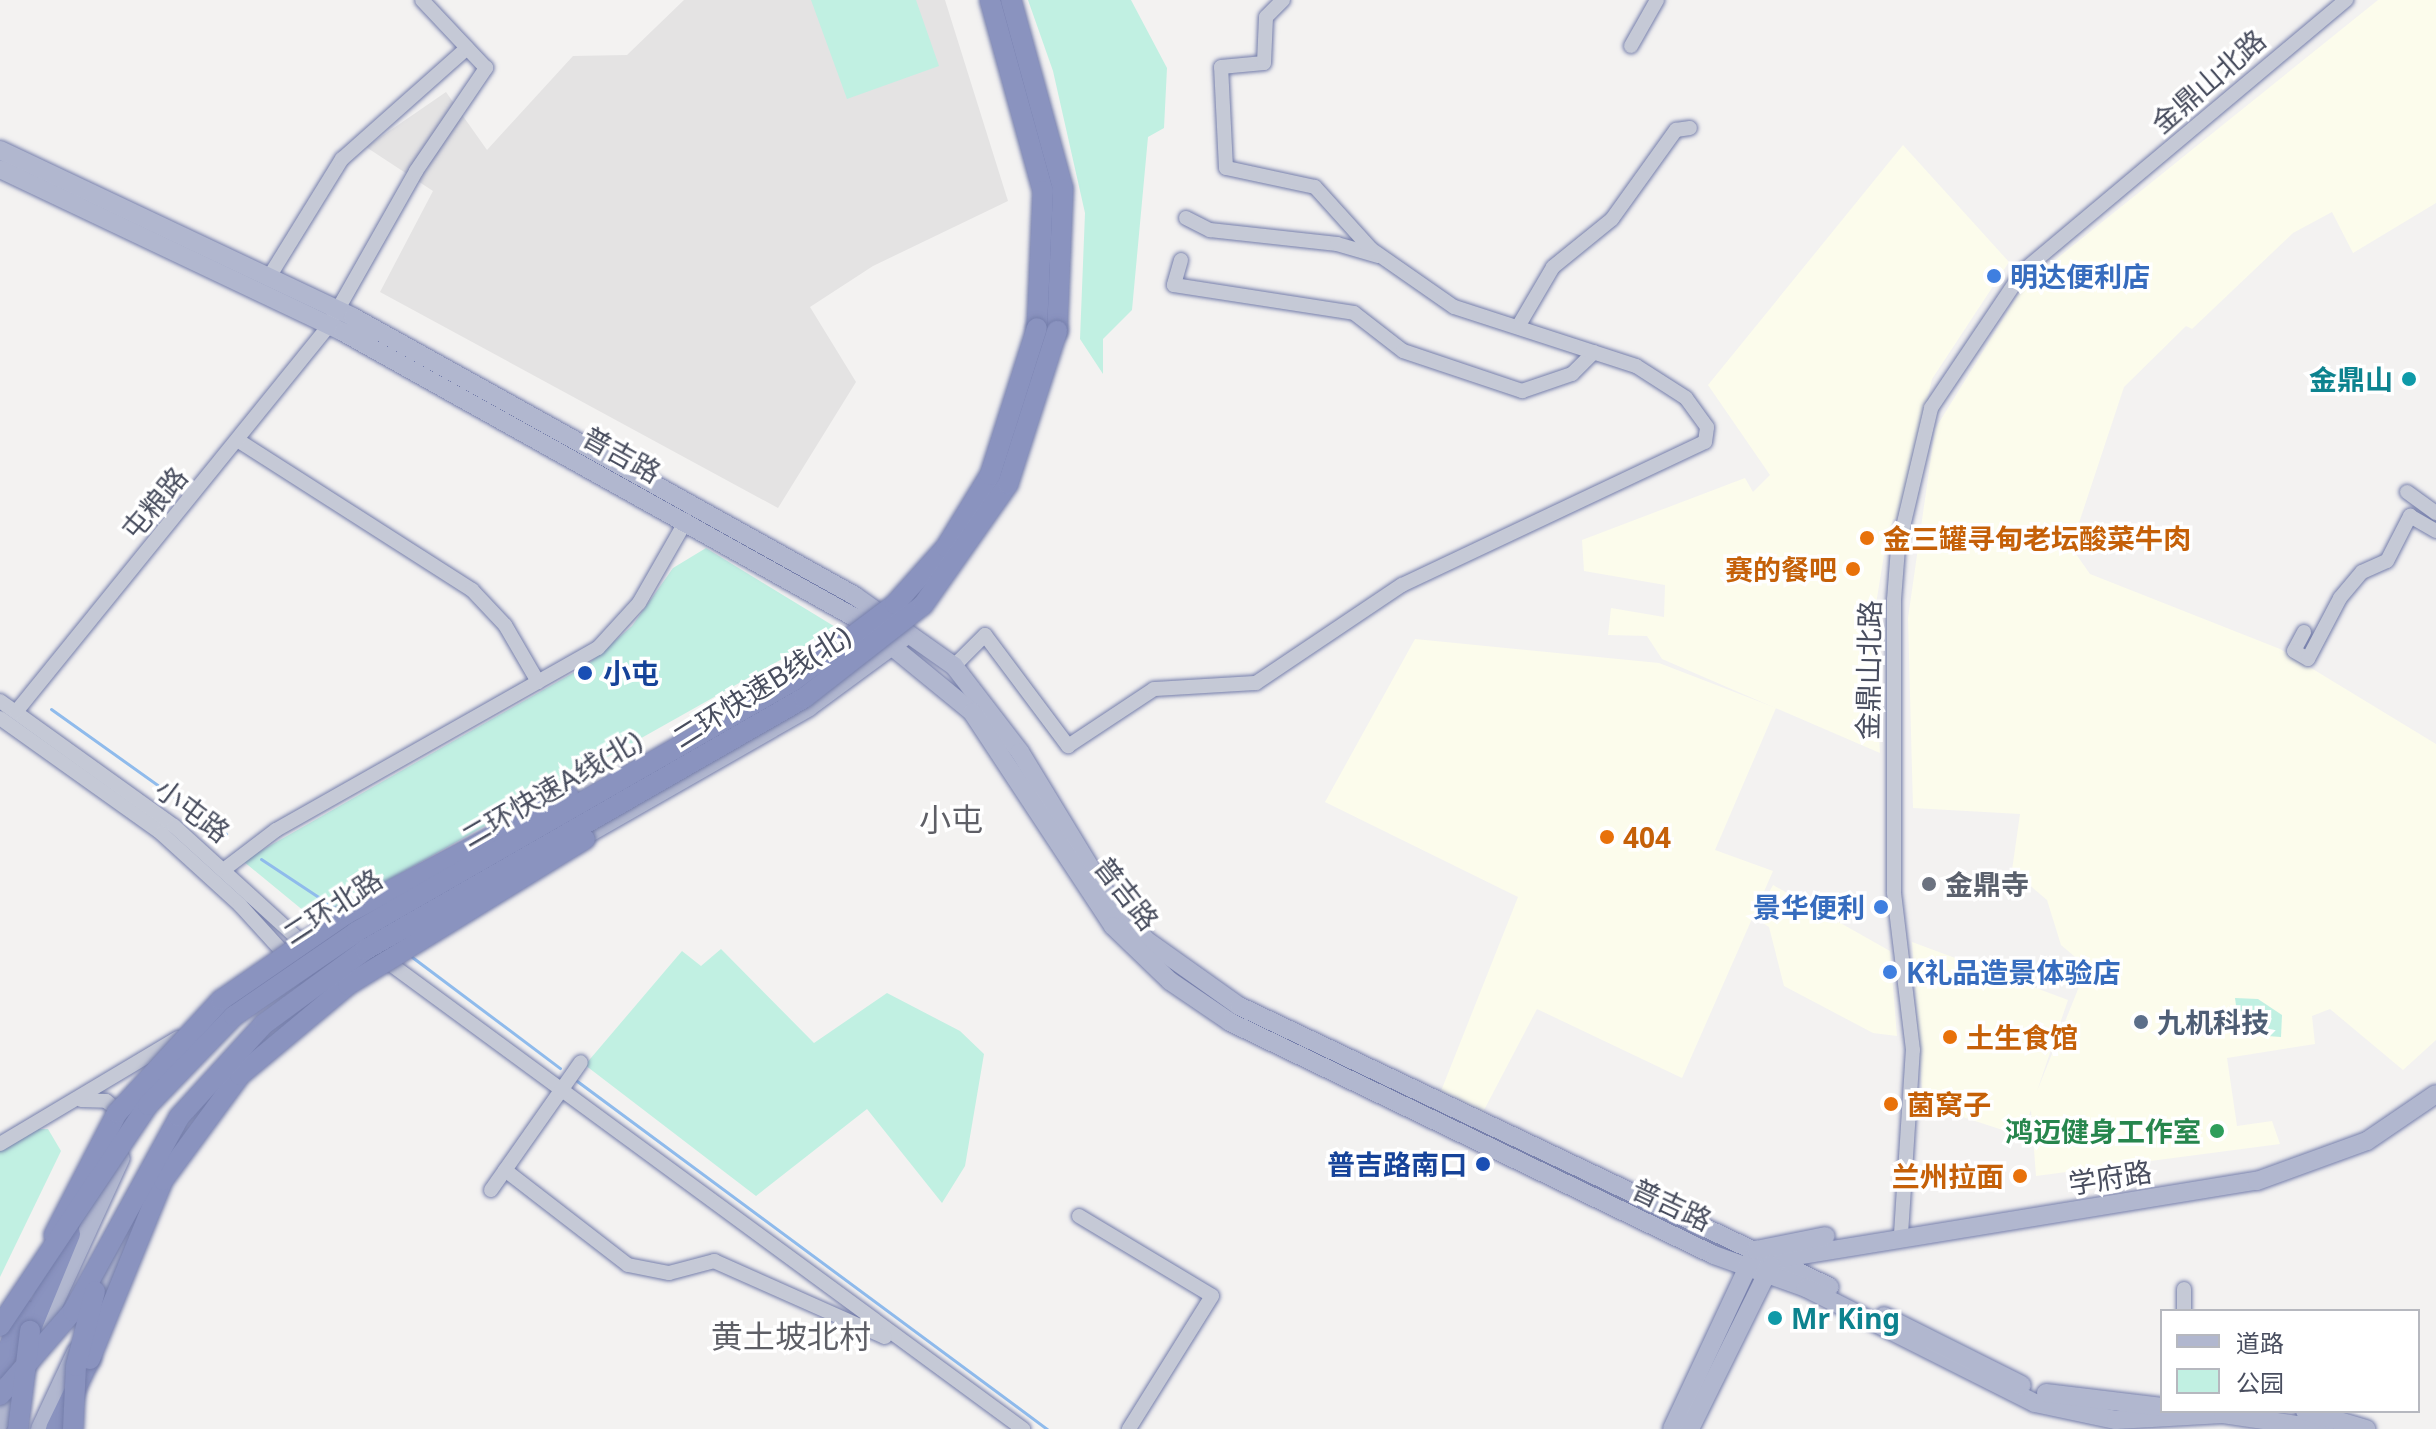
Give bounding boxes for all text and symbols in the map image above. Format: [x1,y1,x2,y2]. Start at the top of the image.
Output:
street label: 金鼎山北路 [2144,22,2272,140]
place label: 明达便利店 [2010,259,2150,293]
marker: 明达便利店 [1985,267,2003,285]
place label: 金鼎山 [2309,362,2393,396]
marker: 金鼎山 [2400,370,2418,388]
street label: 普吉路 [577,419,667,489]
street label: 屯粮路 [114,460,194,546]
place label: 金三罐寻甸老坛酸菜牛肉 [1883,521,2191,555]
marker: 金三罐寻甸老坛酸菜牛肉 [1858,529,1876,547]
place label: 赛的餐吧 [1725,552,1837,586]
marker: 赛的餐吧 [1844,560,1862,578]
street label: 金鼎山北路 [1850,600,1886,740]
street label: 二环快速B线(北) [666,618,856,754]
place label: 小屯 [603,656,659,690]
marker: 小屯 [574,662,596,684]
street label: 二环快速A线(北) [455,723,647,853]
street label: 小屯路 [149,771,237,849]
district label: 小屯 [919,800,983,838]
place label: 404 [1623,820,1671,854]
marker: 404 [1598,828,1616,846]
street label: 普吉路 [1088,850,1166,936]
street label: 二环北路 [276,861,388,951]
place label: 金鼎寺 [1945,867,2029,901]
marker: 金鼎寺 [1920,875,1938,893]
place label: 景华便利 [1753,890,1865,924]
marker: 景华便利 [1872,898,1890,916]
place label: K礼品造景体验店 [1906,955,2121,989]
marker: K礼品造景体验店 [1881,963,1899,981]
place label: 九机科技 [2157,1005,2269,1039]
marker: 九机科技 [2132,1013,2150,1031]
place label: 土生食馆 [1966,1020,2078,1054]
marker: 土生食馆 [1941,1028,1959,1046]
place label: 菌窝子 [1907,1087,1991,1121]
marker: 菌窝子 [1882,1095,1900,1113]
place label: 鸿迈健身工作室 [2005,1114,2201,1148]
marker: 鸿迈健身工作室 [2208,1122,2226,1140]
place label: 普吉路南口 [1327,1147,1467,1181]
street label: 学府路 [2066,1154,2154,1200]
marker: 普吉路南口 [1474,1155,1492,1173]
place label: 兰州拉面 [1892,1159,2004,1193]
marker: 兰州拉面 [2011,1167,2029,1185]
street label: 普吉路 [1627,1171,1717,1237]
place label: Mr King [1791,1301,1900,1335]
marker: Mr King [1766,1309,1784,1327]
legend [2160,1309,2420,1413]
district label: 黄土坡北村 [711,1317,871,1355]
text: 道路 [2236,1326,2284,1359]
text: 公园 [2236,1366,2284,1399]

